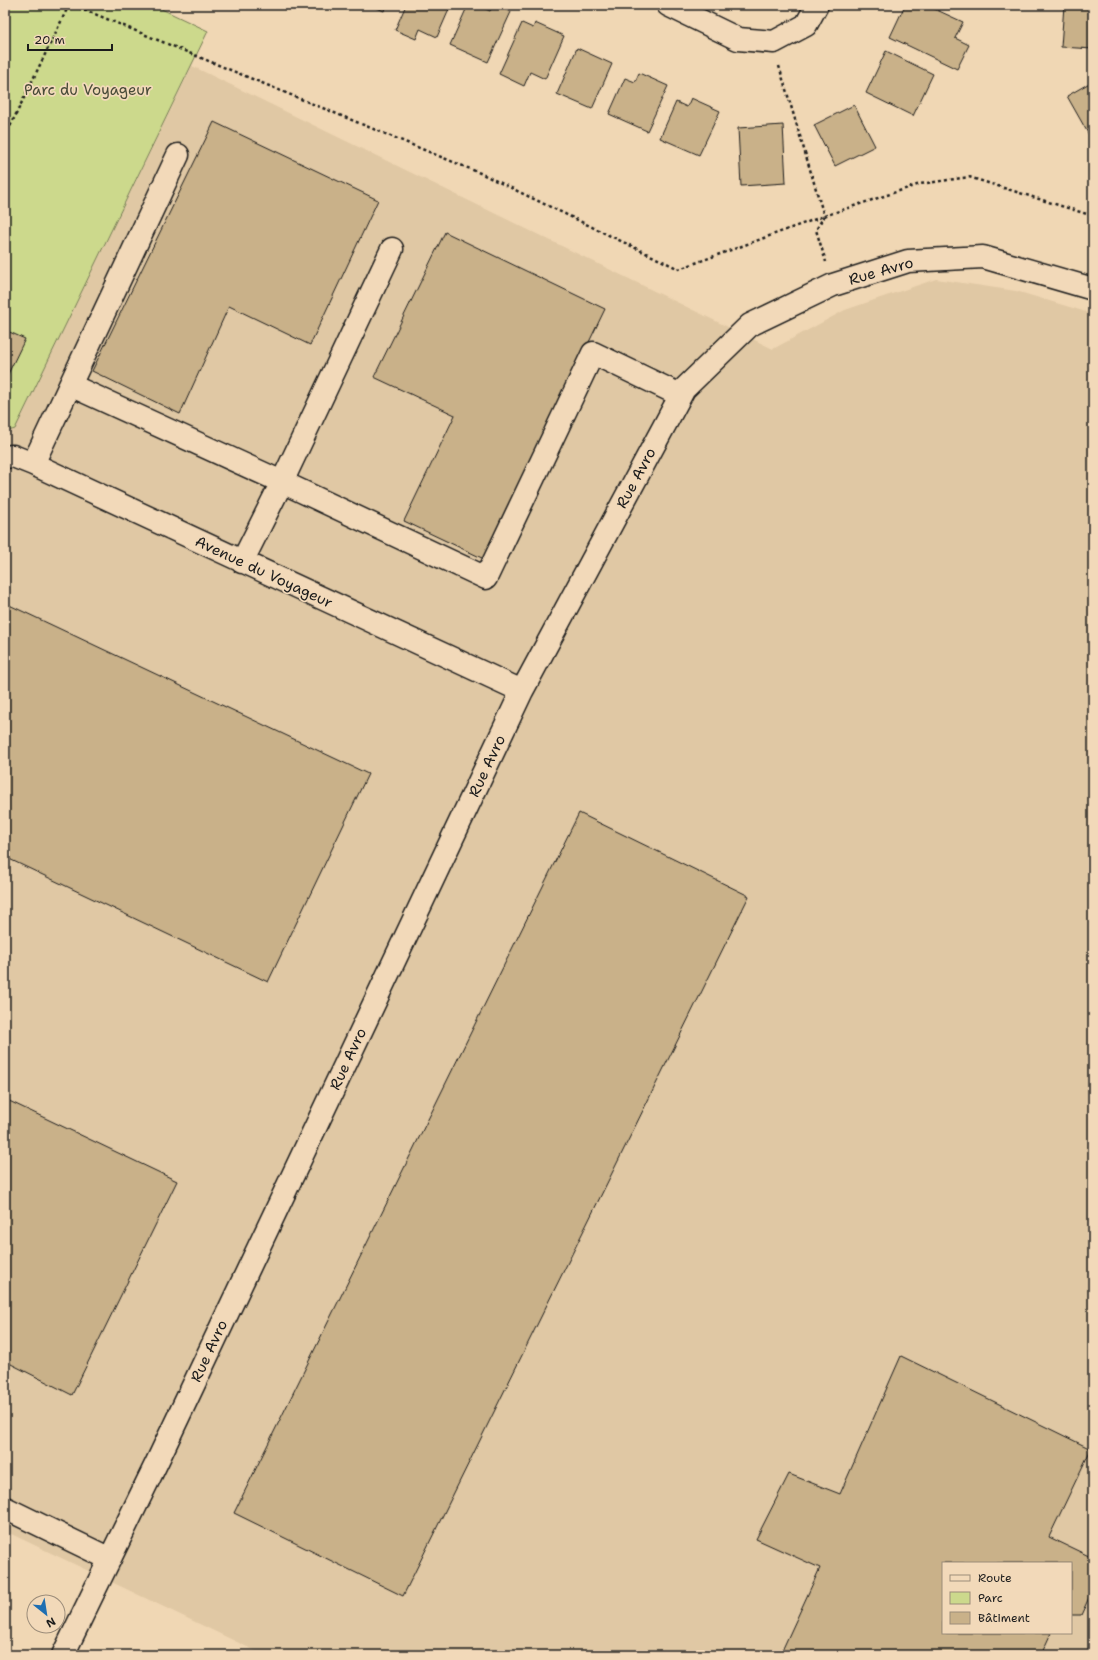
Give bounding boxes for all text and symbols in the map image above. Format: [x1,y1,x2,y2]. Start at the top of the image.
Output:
scale bar [28,26,112,52]
text: 20 m [34,32,65,48]
park label: Parc du Voyageur [24,80,152,100]
street label: Rue Avro [846,252,916,290]
street label: Rue Avro [612,444,660,512]
street label: Avenue du Voyageur [192,531,336,613]
street label: Rue Avro [464,732,510,800]
street label: Rue Avro [325,1025,371,1093]
street label: Rue Avro [186,1317,232,1385]
legend [942,1562,1072,1634]
text: Route [978,1570,1012,1586]
text: Parc [978,1590,1003,1606]
north arrow [26,1594,66,1634]
text: Bâtiment [978,1610,1030,1626]
text: N [43,1614,58,1631]

